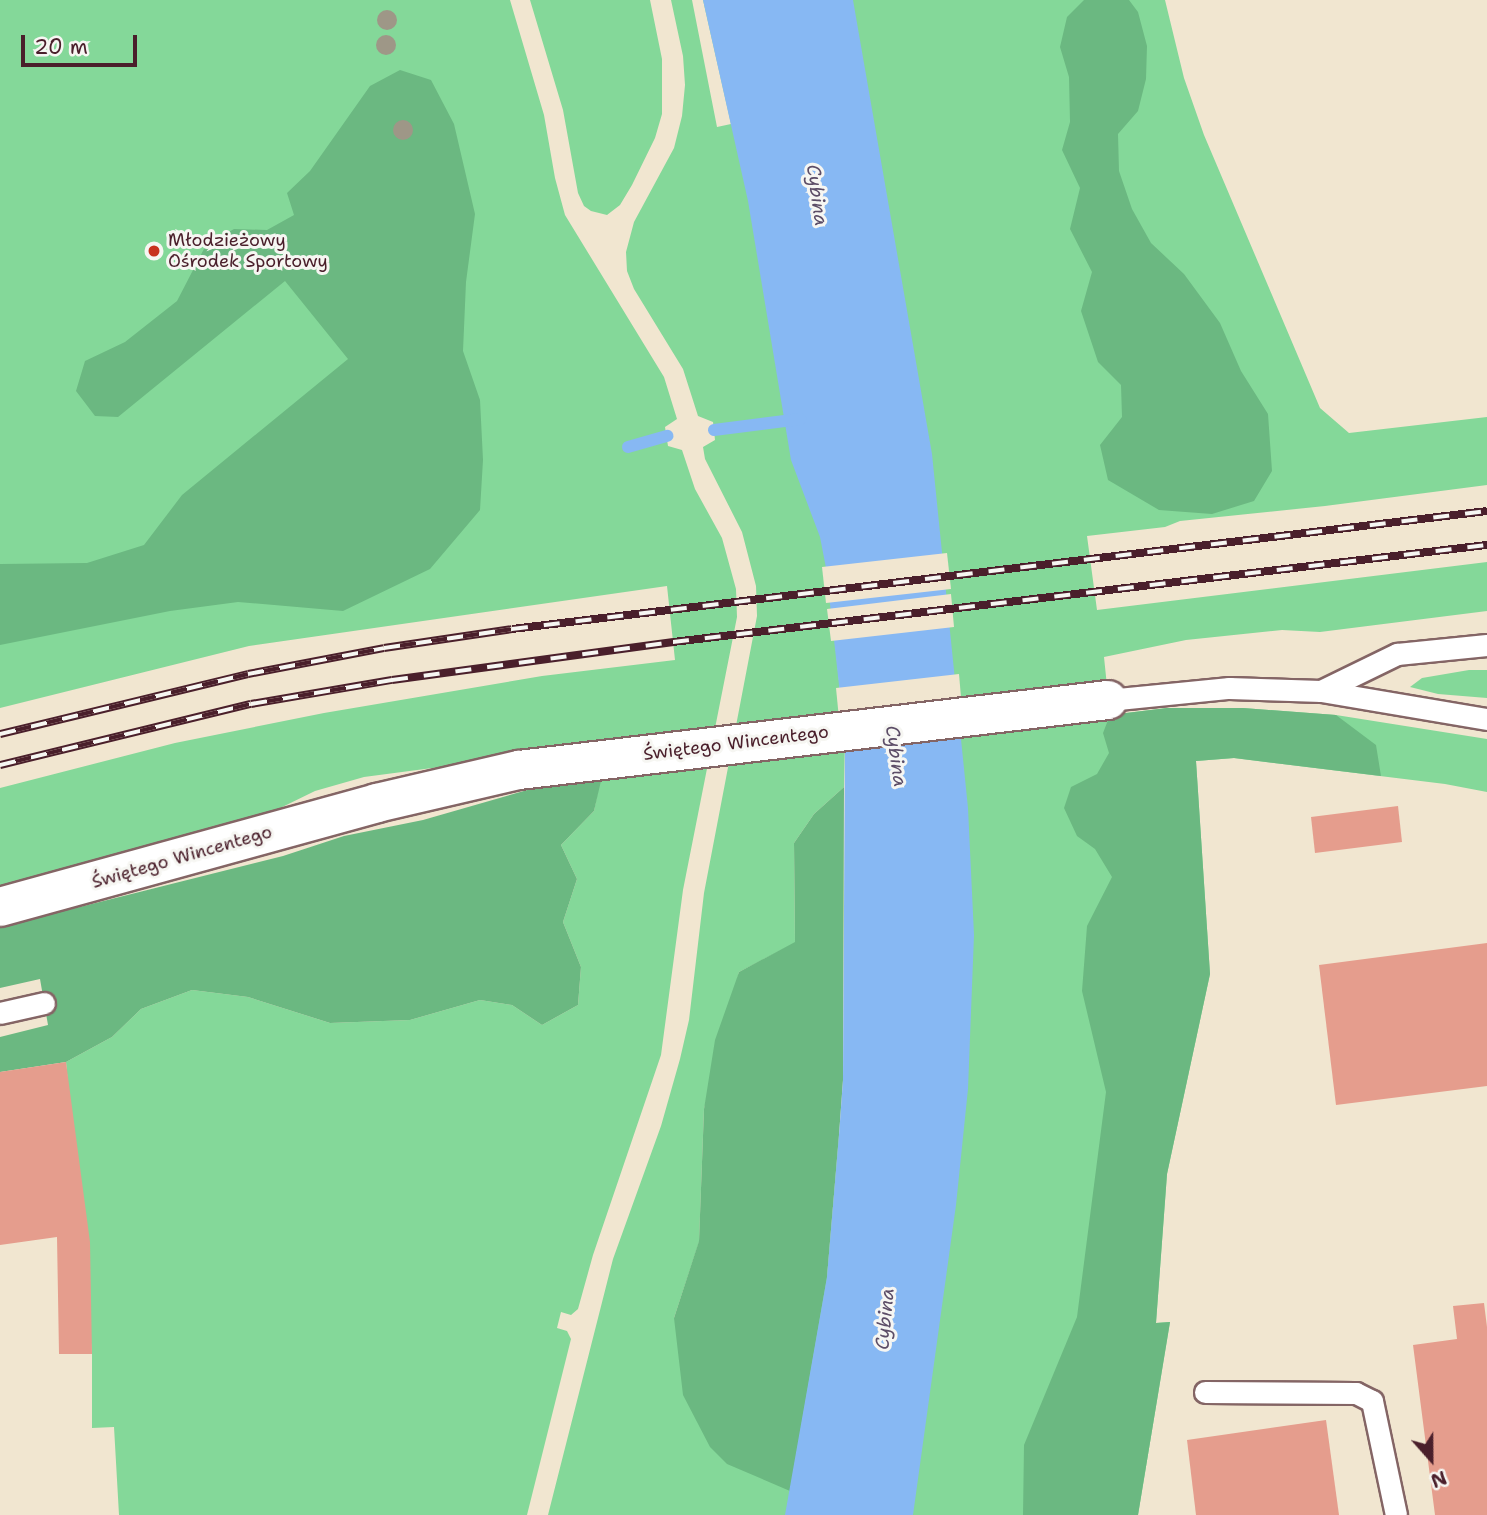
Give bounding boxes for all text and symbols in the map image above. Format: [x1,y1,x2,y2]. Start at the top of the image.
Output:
scale bar [24,21,140,65]
text: 20 m [34,33,88,61]
water label: Cybina [801,163,833,227]
place label: Młodzieżowy Ośrodek Sportowy [168,230,328,272]
marker: Młodzieżowy Ośrodek Sportowy [146,243,162,259]
street label: Świętego Wincentego [642,721,830,765]
water label: Cybina [880,724,912,788]
street label: Świętego Wincentego [89,821,275,893]
water label: Cybina [871,1287,899,1351]
north arrow [1396,1424,1466,1494]
text: N [1427,1465,1450,1493]

